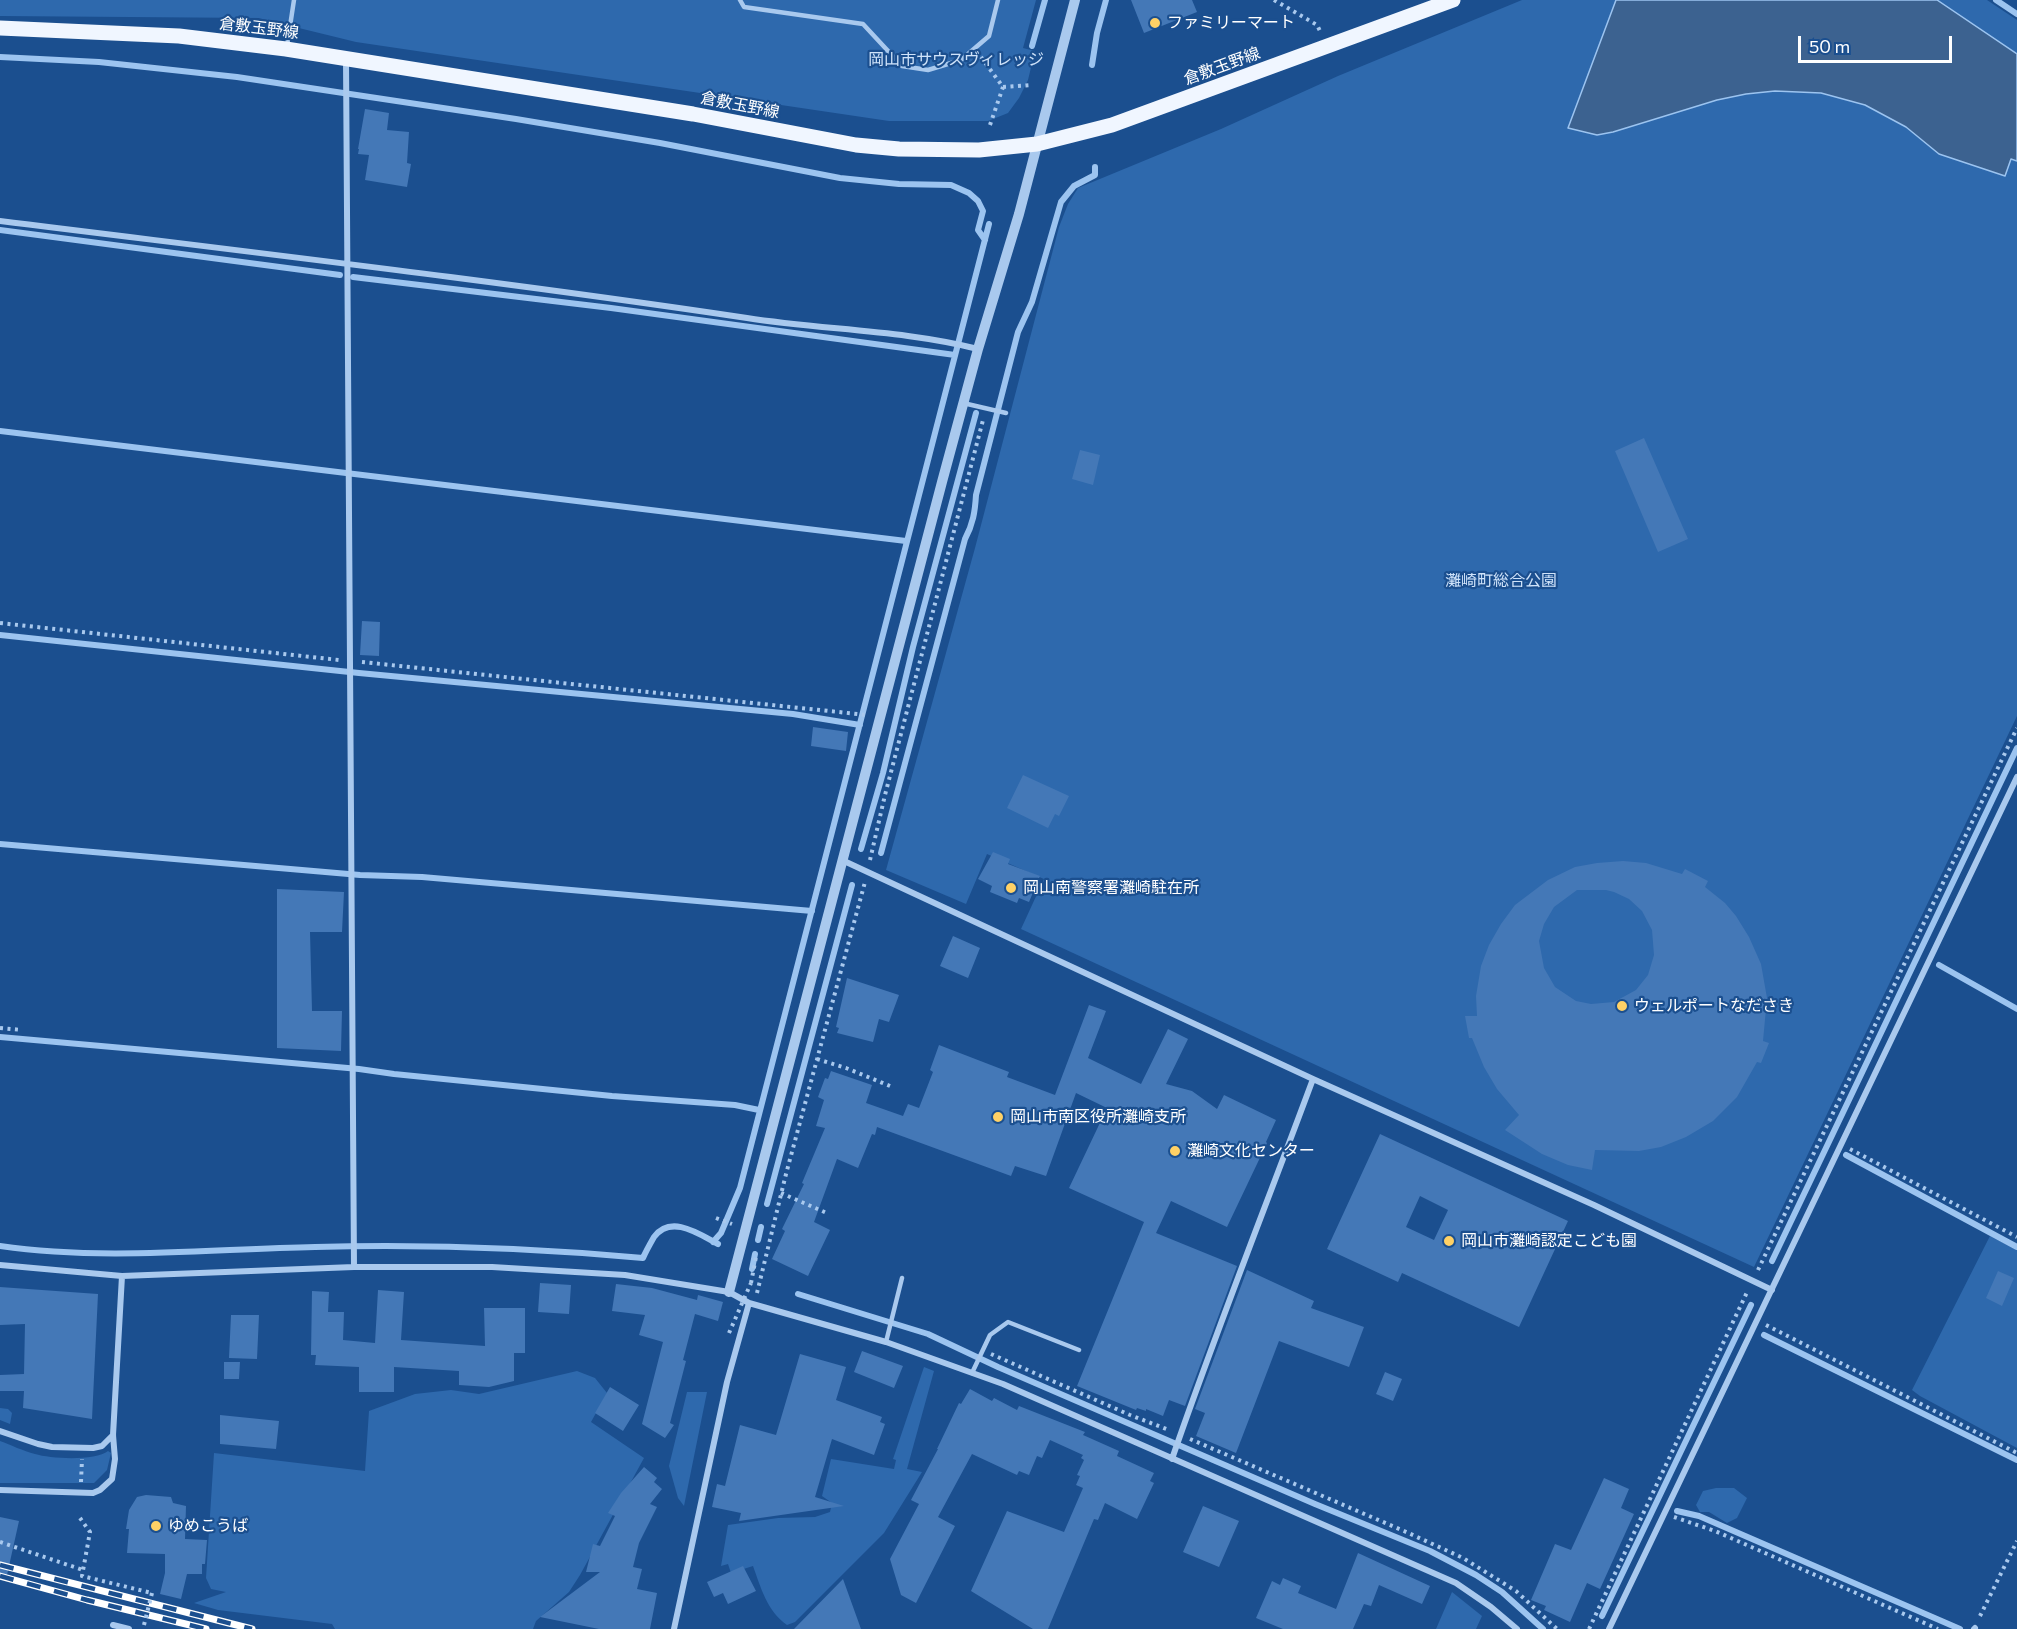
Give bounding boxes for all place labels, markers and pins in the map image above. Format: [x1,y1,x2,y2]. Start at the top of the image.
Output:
place label: ファミリーマート [1167,13,1295,33]
marker: ファミリーマート [1148,16,1162,30]
place label: 岡山南警察署灘崎駐在所 [1023,878,1199,898]
marker: 岡山南警察署灘崎駐在所 [1004,881,1018,895]
place label: ウェルポートなださき [1634,996,1794,1016]
marker: ウェルポートなださき [1615,999,1629,1013]
place label: 岡山市南区役所灘崎支所 [1010,1107,1186,1127]
marker: 岡山市南区役所灘崎支所 [991,1110,1005,1124]
place label: 灘崎文化センター [1187,1141,1315,1161]
marker: 灘崎文化センター [1168,1144,1182,1158]
place label: 岡山市灘崎認定こども園 [1461,1231,1637,1251]
marker: 岡山市灘崎認定こども園 [1442,1234,1456,1248]
place label: ゆめこうば [168,1516,248,1536]
marker: ゆめこうば [149,1519,163,1533]

